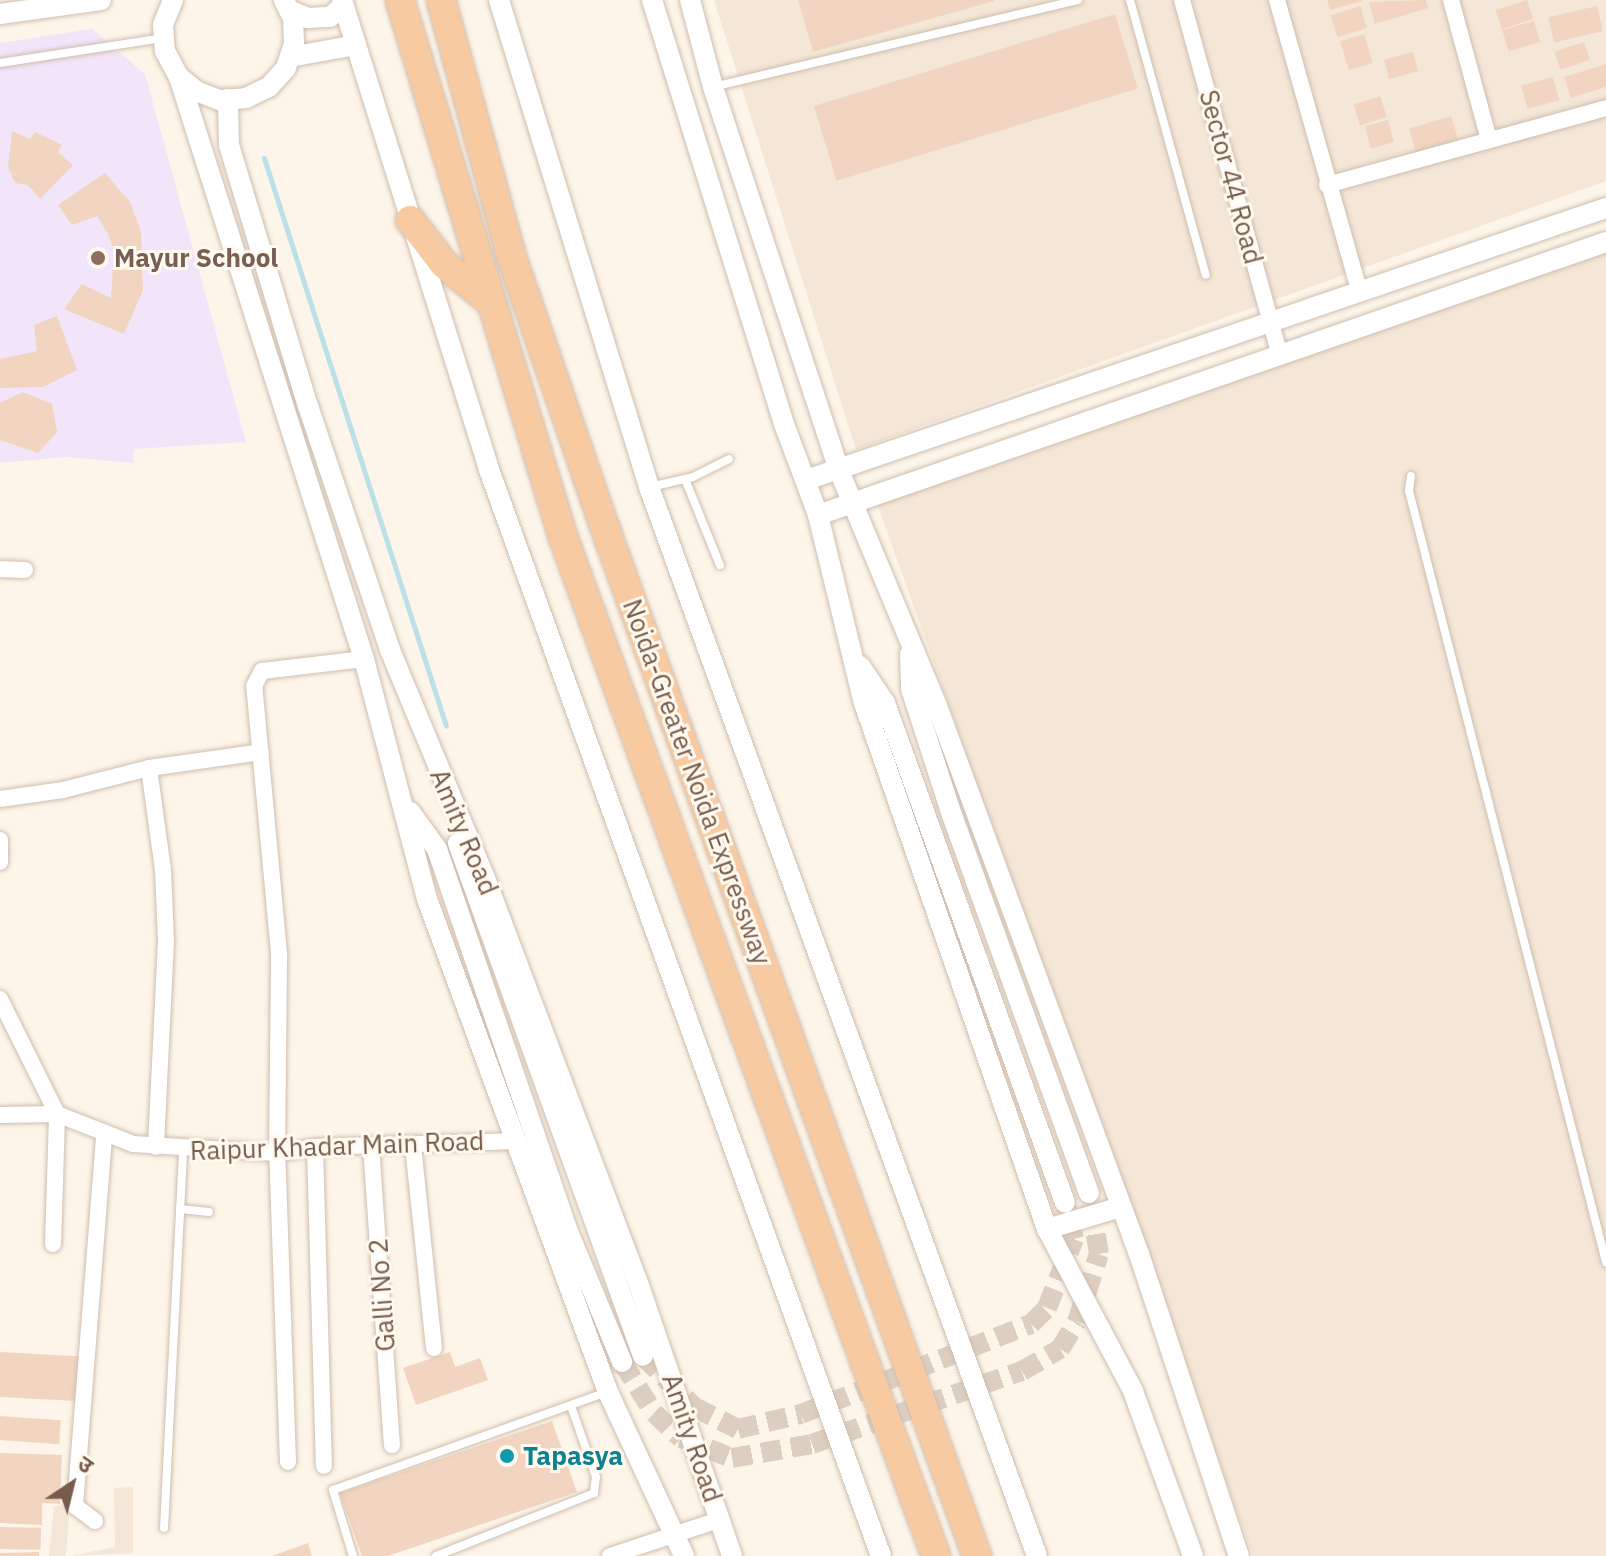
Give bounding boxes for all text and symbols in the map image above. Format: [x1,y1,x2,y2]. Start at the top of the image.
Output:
street label: Sector 44 Road [1193,87,1269,267]
place label: Mayur School [114,242,278,274]
marker: Mayur School [89,249,107,267]
street label: Noida-Greater Noida Expressway [616,595,778,969]
street label: Amity Road [423,764,505,900]
street label: Raipur Khadar Main Road [189,1125,485,1167]
street label: Galli No 2 [362,1237,402,1353]
street label: Amity Road [655,1370,729,1506]
place label: Tapasya [523,1440,623,1472]
north arrow [32,1444,112,1524]
marker: Tapasya [498,1447,516,1465]
text: उ [72,1448,100,1480]

